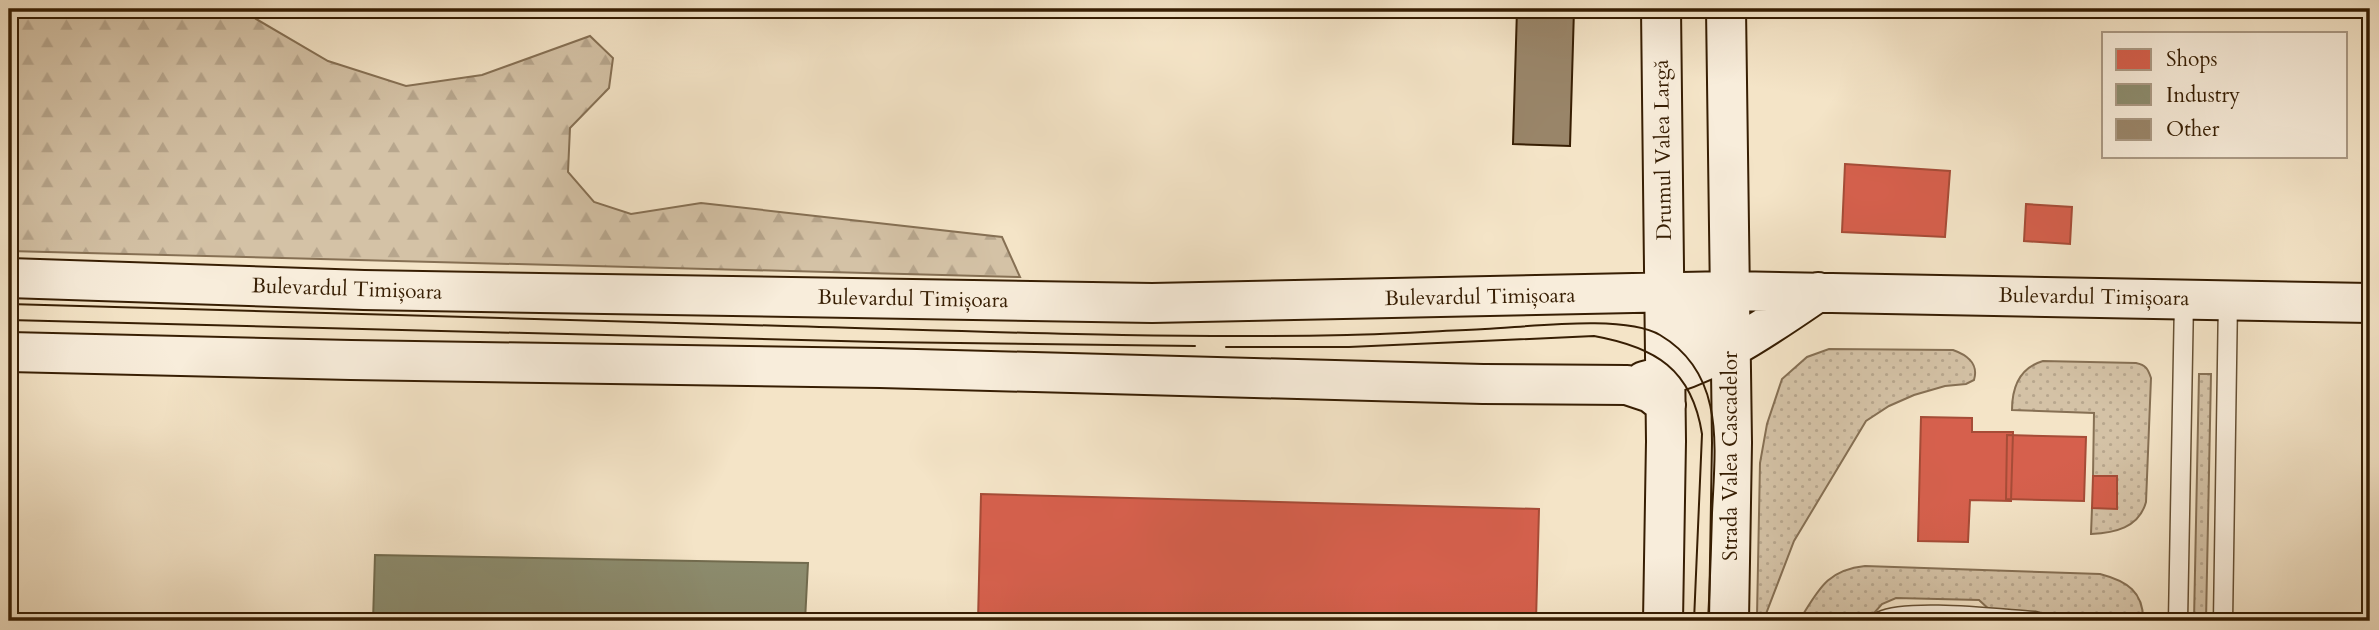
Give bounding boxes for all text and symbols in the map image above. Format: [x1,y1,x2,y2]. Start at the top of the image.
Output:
legend [2102,32,2348,158]
text: Shops [2166,45,2218,74]
street label: Drumul Valea Largă [1647,59,1679,241]
text: Industry [2166,81,2240,110]
text: Other [2166,115,2220,144]
street label: Bulevardul Timișoara [251,271,443,307]
street label: Bulevardul Timișoara [1384,281,1576,313]
street label: Bulevardul Timișoara [1998,281,2190,313]
street label: Bulevardul Timișoara [817,283,1009,315]
street label: Strada Valea Cascadelor [1716,351,1745,561]

